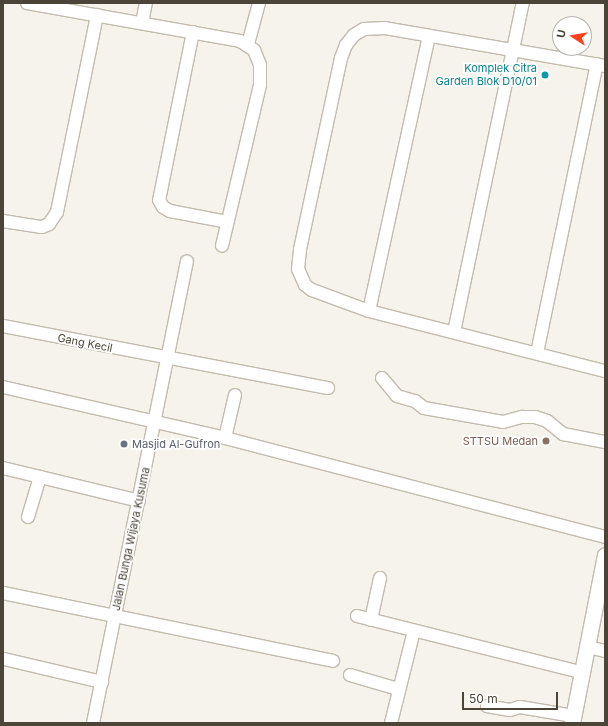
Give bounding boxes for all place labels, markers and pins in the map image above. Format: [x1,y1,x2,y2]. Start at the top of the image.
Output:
place label: Komplek Citra Garden Blok D10/01 [436,62,537,88]
marker: Komplek Citra Garden Blok D10/01 [540,70,550,80]
place label: STTSU Medan [463,434,538,448]
marker: STTSU Medan [541,436,551,446]
place label: Masjid Al-Gufron [132,437,220,451]
marker: Masjid Al-Gufron [119,439,129,449]

